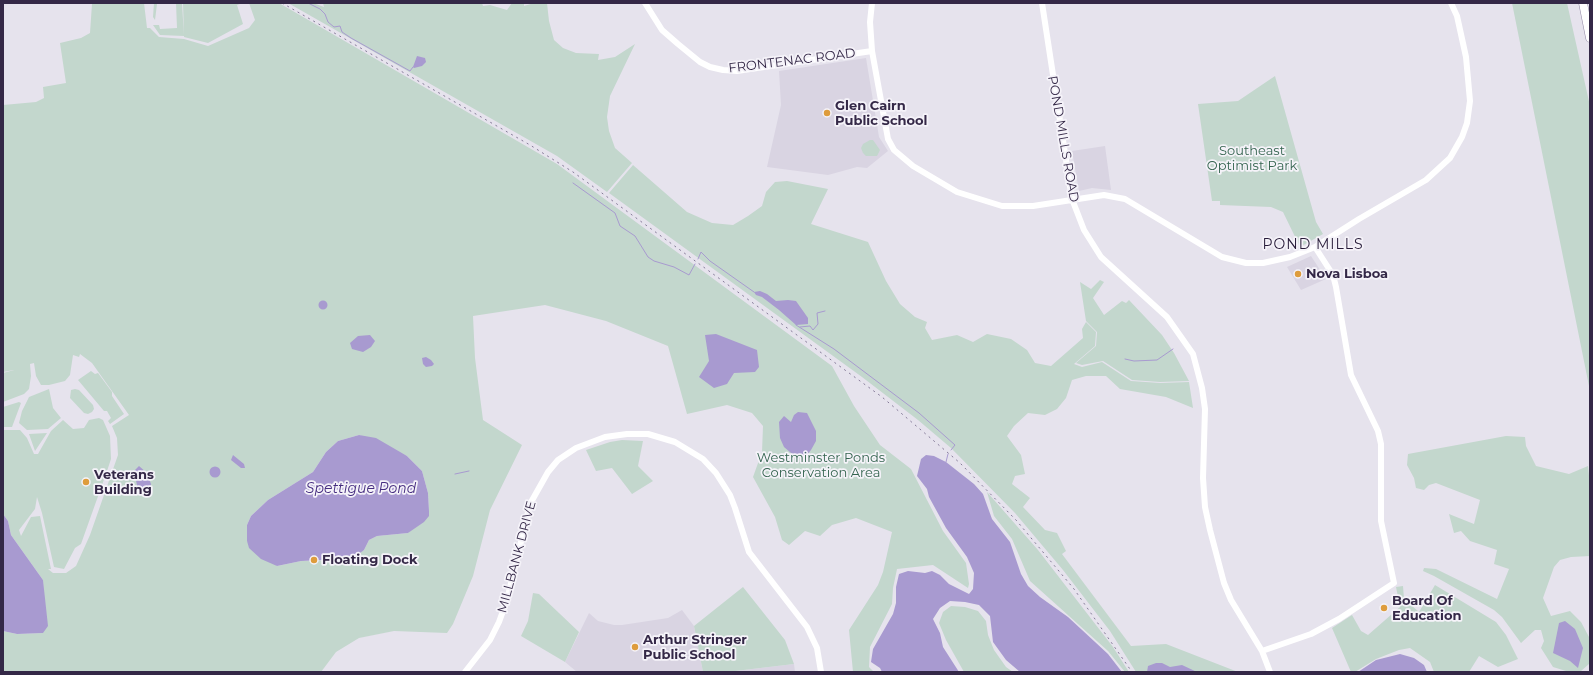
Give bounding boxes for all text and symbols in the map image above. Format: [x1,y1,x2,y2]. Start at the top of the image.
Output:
street label: FRONTENAC ROAD [728,45,856,77]
street label: POND MILLS ROAD [1044,75,1082,203]
place label: Glen Cairn Public School [835,98,928,129]
marker: Glen Cairn Public School [822,108,832,118]
park label: Southeast Optimist Park [1207,143,1297,174]
district label: POND MILLS [1262,237,1364,253]
place label: Nova Lisboa [1306,266,1388,282]
marker: Nova Lisboa [1293,269,1303,279]
park label: Westminster Ponds Conservation Area [757,450,885,481]
place label: Veterans Building [94,467,154,498]
marker: Veterans Building [81,477,91,487]
water label: Spettigue Pond [306,481,416,497]
street label: MILLBANK DRIVE [495,499,539,615]
place label: Floating Dock [322,552,417,568]
marker: Floating Dock [309,555,319,565]
place label: Board Of Education [1392,593,1461,624]
marker: Board Of Education [1379,603,1389,613]
place label: Arthur Stringer Public School [643,632,747,663]
marker: Arthur Stringer Public School [630,642,640,652]

